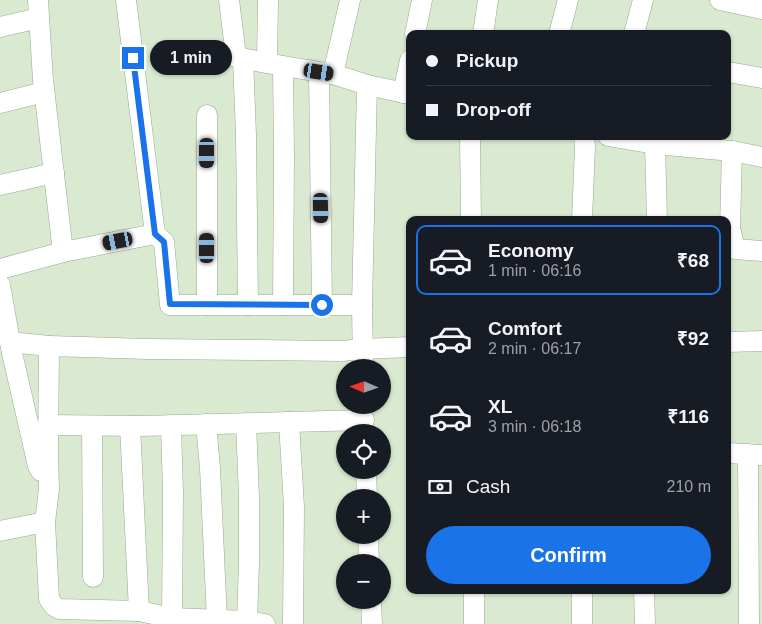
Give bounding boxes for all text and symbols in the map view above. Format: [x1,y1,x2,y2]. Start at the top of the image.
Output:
callout: 1 min [150,40,233,76]
route end [122,47,144,69]
text: 1 min [170,49,212,66]
text: Pickup [456,50,518,71]
car [303,62,334,82]
text: Drop-off [456,99,531,120]
car [199,138,214,168]
car [313,193,328,223]
car [101,231,134,251]
car [199,233,214,263]
icon: car [428,238,473,283]
text: Economy [488,240,574,261]
text: ₹68 [677,250,709,271]
text: 1 min · 06:16 [488,262,581,279]
route start [311,294,333,316]
icon: car [428,316,473,361]
text: Comfort [488,318,562,339]
text: ₹92 [677,328,709,349]
text: 2 min · 06:17 [488,340,581,357]
north arrow [336,359,391,414]
map controls [336,359,391,609]
icon: car [428,394,473,439]
text: XL [488,396,512,417]
text: ₹116 [667,406,709,427]
text: 3 min · 06:18 [488,418,581,435]
button: locate [336,424,391,479]
icon: cash [426,473,454,501]
text: Cash [466,476,510,497]
text: 210 m [667,478,711,495]
button: + [336,489,391,544]
button: Confirm [426,526,711,584]
button: − [336,554,391,609]

